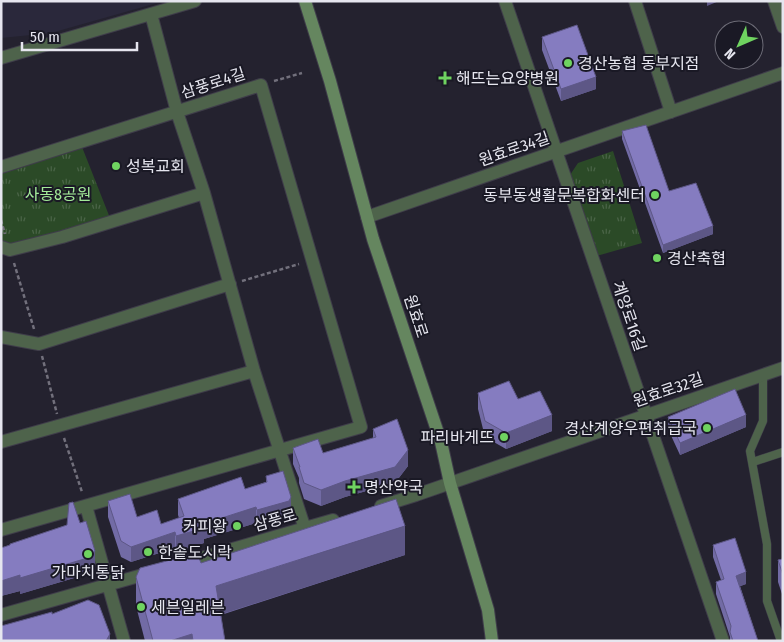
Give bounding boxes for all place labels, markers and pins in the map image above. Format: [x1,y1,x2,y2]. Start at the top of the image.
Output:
place label: 경산농협 동부지점 [578,54,700,73]
marker: 경산농협 동부지점 [562,57,574,69]
place label: 해뜨는요양병원 [456,69,559,88]
marker: 해뜨는요양병원 [438,71,452,85]
place label: 성복교회 [126,157,185,176]
marker: 성복교회 [110,160,122,172]
place label: 동부동생활문복합화센터 [483,186,645,205]
marker: 동부동생활문복합화센터 [649,189,661,201]
place label: 경산축협 [667,249,726,268]
marker: 경산축협 [651,252,663,264]
place label: 경산계양우편취급국 [565,419,697,438]
marker: 경산계양우편취급국 [701,422,713,434]
place label: 파리바게뜨 [420,428,494,447]
marker: 파리바게뜨 [498,431,510,443]
place label: 명산약국 [364,478,423,497]
marker: 명산약국 [348,481,360,493]
place label: 커피왕 [183,517,227,536]
marker: 커피왕 [231,520,243,532]
place label: 한솥도시락 [158,543,232,562]
marker: 한솥도시락 [142,546,154,558]
marker: 가마치통닭 [82,548,94,560]
place label: 가마치통닭 [51,563,125,582]
place label: 세븐일레븐 [151,598,225,617]
marker: 세븐일레븐 [135,601,147,613]

